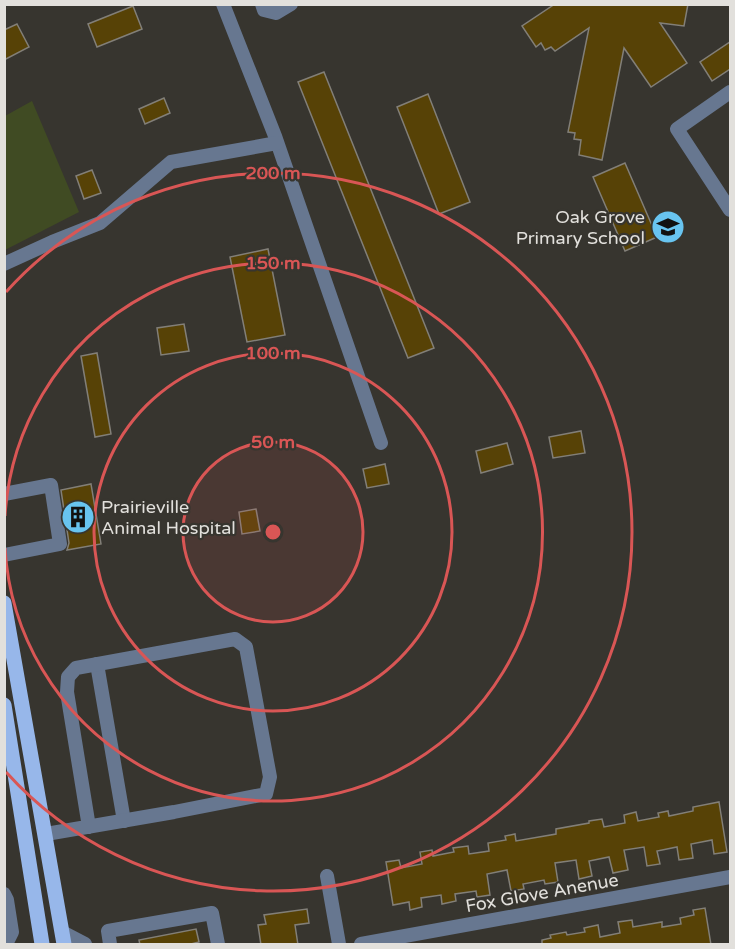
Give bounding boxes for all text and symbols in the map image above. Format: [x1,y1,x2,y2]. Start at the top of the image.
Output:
text: 200 m [245,162,301,184]
place label: Oak Grove Primary School [516,206,645,249]
school or university icon: Oak Grove Primary School [650,209,686,245]
text: 150 m [245,252,301,274]
text: 100 m [245,342,301,364]
text: 50 m [251,431,295,453]
place label: Prairieville Animal Hospital [101,496,236,539]
building icon: Prairieville Animal Hospital [60,499,96,535]
centre of rings [263,522,283,542]
street label: Fox Glove Anenue [464,869,620,917]

